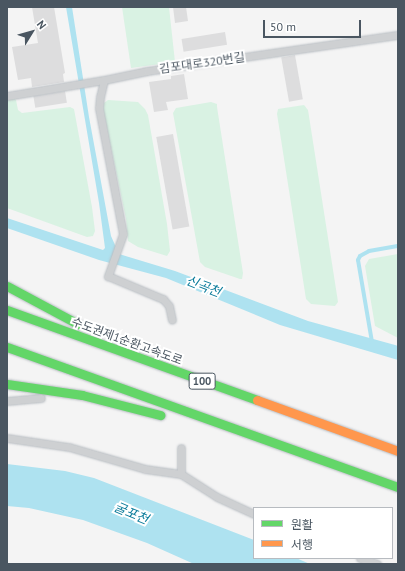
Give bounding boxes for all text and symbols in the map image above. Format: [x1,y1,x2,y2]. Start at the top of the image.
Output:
north arrow [12,12,52,52]
scale bar [265,12,363,38]
text: N [34,18,49,32]
text: 50 m [270,19,296,34]
street label: 김포대로320번길 [158,50,246,76]
water label: 신곡천 [183,273,223,301]
street label: 수도권제1순환고속도로 [70,314,184,368]
road number: 100 [188,372,216,390]
water label: 굴포천 [111,500,151,528]
legend [253,507,393,559]
text: 원활 [291,517,313,532]
text: 서행 [291,537,313,552]

